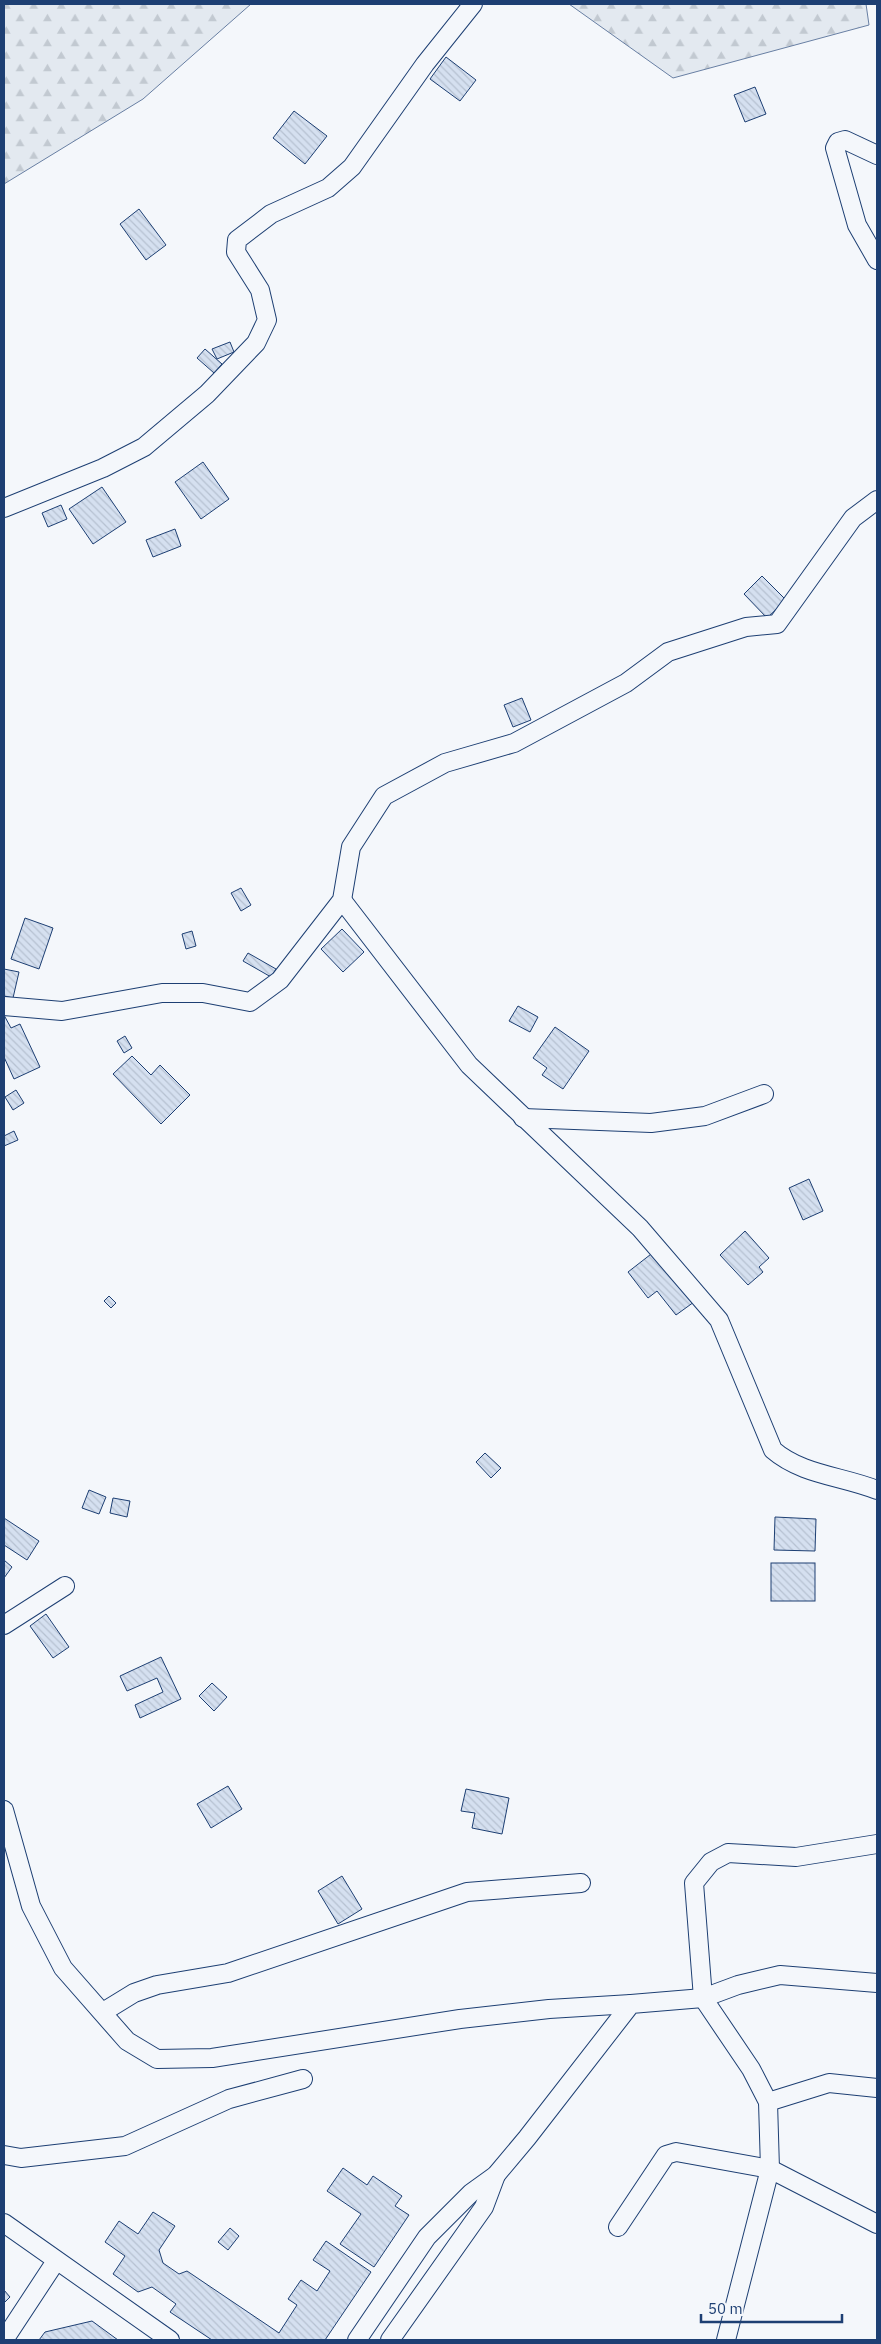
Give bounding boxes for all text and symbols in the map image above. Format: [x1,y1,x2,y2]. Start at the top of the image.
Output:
scale bar [701,2292,842,2324]
text: 50 m [708,2299,743,2318]

